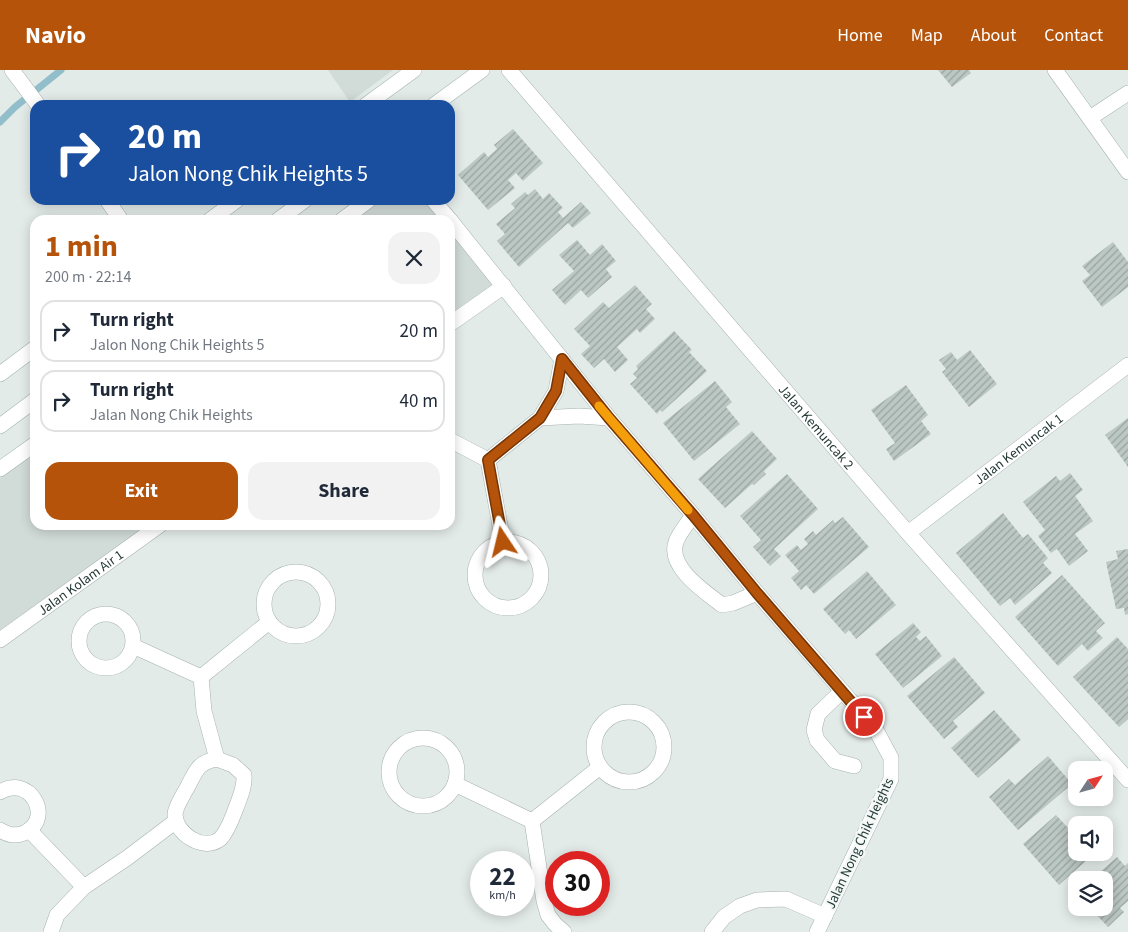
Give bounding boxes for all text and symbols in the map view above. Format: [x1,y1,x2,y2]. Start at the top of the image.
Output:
text: Navio [25,18,86,53]
text: Home [837,23,883,48]
text: Map [911,23,943,48]
text: About [971,23,1016,48]
text: Contact [1044,23,1103,48]
text: 20 m [128,112,202,162]
icon: right [45,120,110,185]
text: Jalon Nong Chik Heights 5 [128,158,368,190]
text: 1 min [45,225,118,268]
button: close [388,232,440,284]
text: 200 m · 22:14 [45,266,132,288]
text: Turn right [90,307,174,334]
icon: right [47,317,75,345]
text: 20 m [400,318,438,345]
text: Jalon Nong Chik Heights 5 [90,334,265,356]
text: Turn right [90,377,174,404]
street label: Jalan Kemuncak 2 [773,380,858,474]
icon: right [47,387,75,415]
text: 40 m [400,388,438,415]
text: Jalan Nong Chik Heights [90,404,253,426]
street label: Jalan Kemuncak 1 [971,409,1068,490]
button: Exit [45,462,238,520]
button: Share [248,462,440,520]
position arrow [476,515,528,567]
street label: Jalan Kolam Air 1 [34,545,128,621]
pin [843,696,885,738]
icon: arrive [850,703,878,731]
north arrow [1068,761,1112,806]
map controls [1068,761,1113,916]
street label: Jalan Nong Chik Heights [821,775,899,912]
button: sound [1068,816,1113,861]
speed limit sign: 30 [545,851,610,916]
text: 22 [489,859,516,895]
button: layers [1068,871,1113,916]
text: km/h [489,887,516,904]

